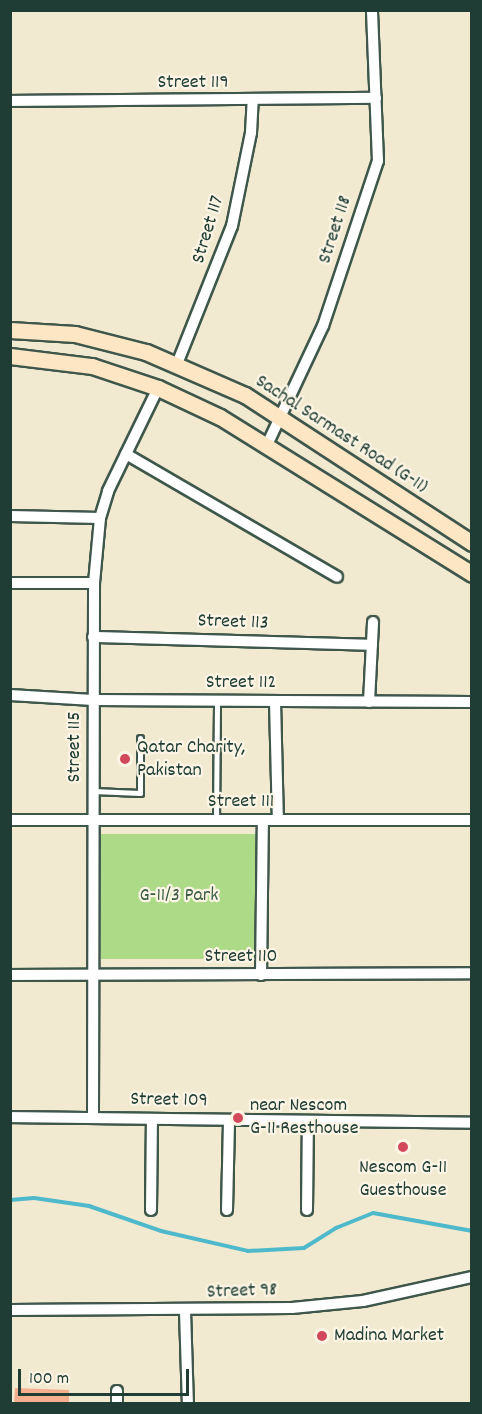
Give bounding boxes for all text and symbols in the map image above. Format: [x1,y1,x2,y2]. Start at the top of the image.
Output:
street label: Street 119 [157,71,229,95]
street label: Street 117 [187,193,231,267]
street label: Street 118 [314,193,358,267]
street label: Sachal Sarmast Road (G-11) [250,370,432,500]
street label: Street 113 [197,610,269,636]
street label: Street 112 [206,671,276,695]
street label: Street 115 [63,711,87,783]
place label: Qatar Charity, Pakistan [137,736,246,783]
marker: Qatar Charity, Pakistan [118,752,132,766]
street label: Street 111 [208,790,274,814]
park label: G-11/3 Park [140,884,218,908]
street label: Street 110 [205,945,277,969]
street label: Street 109 [130,1088,208,1114]
place label: near Nescom G-11 Resthouse [250,1094,359,1141]
marker: near Nescom G-11 Resthouse [231,1111,245,1125]
marker: Nescom G-11 Guesthouse [396,1140,410,1154]
place label: Nescom G-11 Guesthouse [359,1156,447,1203]
street label: Street 98 [206,1279,278,1305]
place label: Madina Market [334,1324,444,1348]
marker: Madina Market [315,1329,329,1343]
scale bar [21,1357,192,1395]
text: 100 m [29,1367,69,1392]

